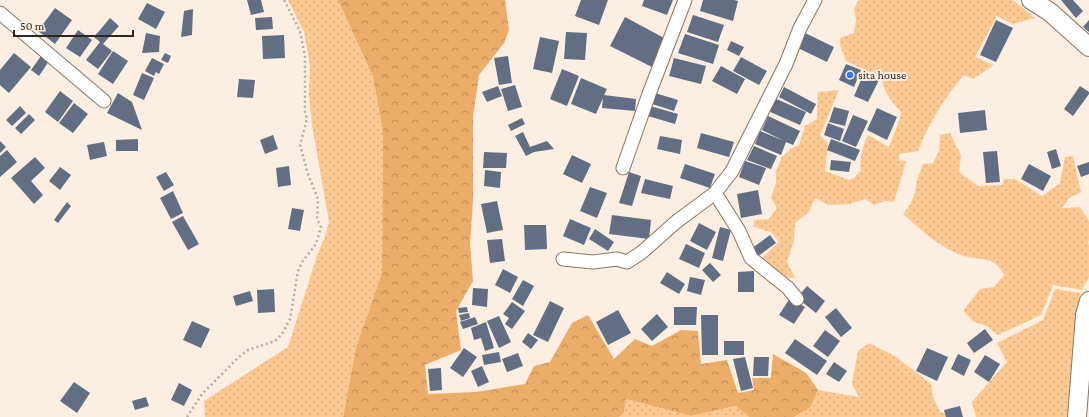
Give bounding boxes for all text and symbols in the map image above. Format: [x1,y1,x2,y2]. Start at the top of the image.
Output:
scale bar [14,12,133,38]
text: 50 m [20,19,45,33]
place label: sita house [858,68,906,82]
marker: sita house [845,70,855,80]

